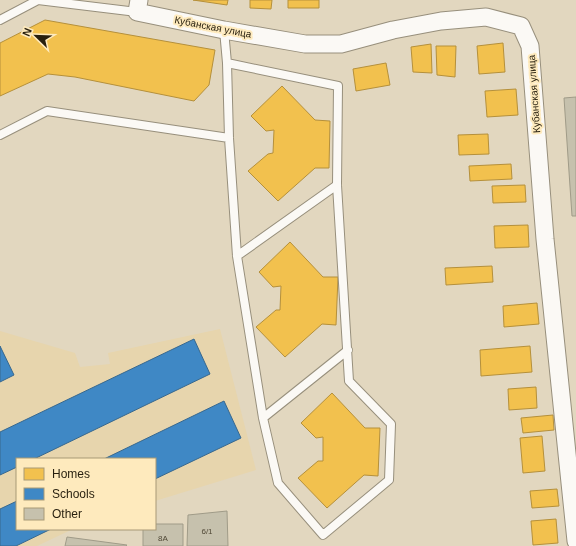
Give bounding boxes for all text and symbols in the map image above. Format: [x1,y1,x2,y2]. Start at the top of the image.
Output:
street label: Кубанская улица [173,14,253,40]
north arrow [16,16,56,56]
text: N [20,26,34,38]
street label: Кубанская улица [526,54,542,133]
legend [16,458,156,530]
text: Homes [52,467,90,481]
text: Schools [52,487,95,501]
text: Other [52,507,82,521]
house number: 6/1 [201,527,213,536]
house number: 8А [158,534,169,543]

